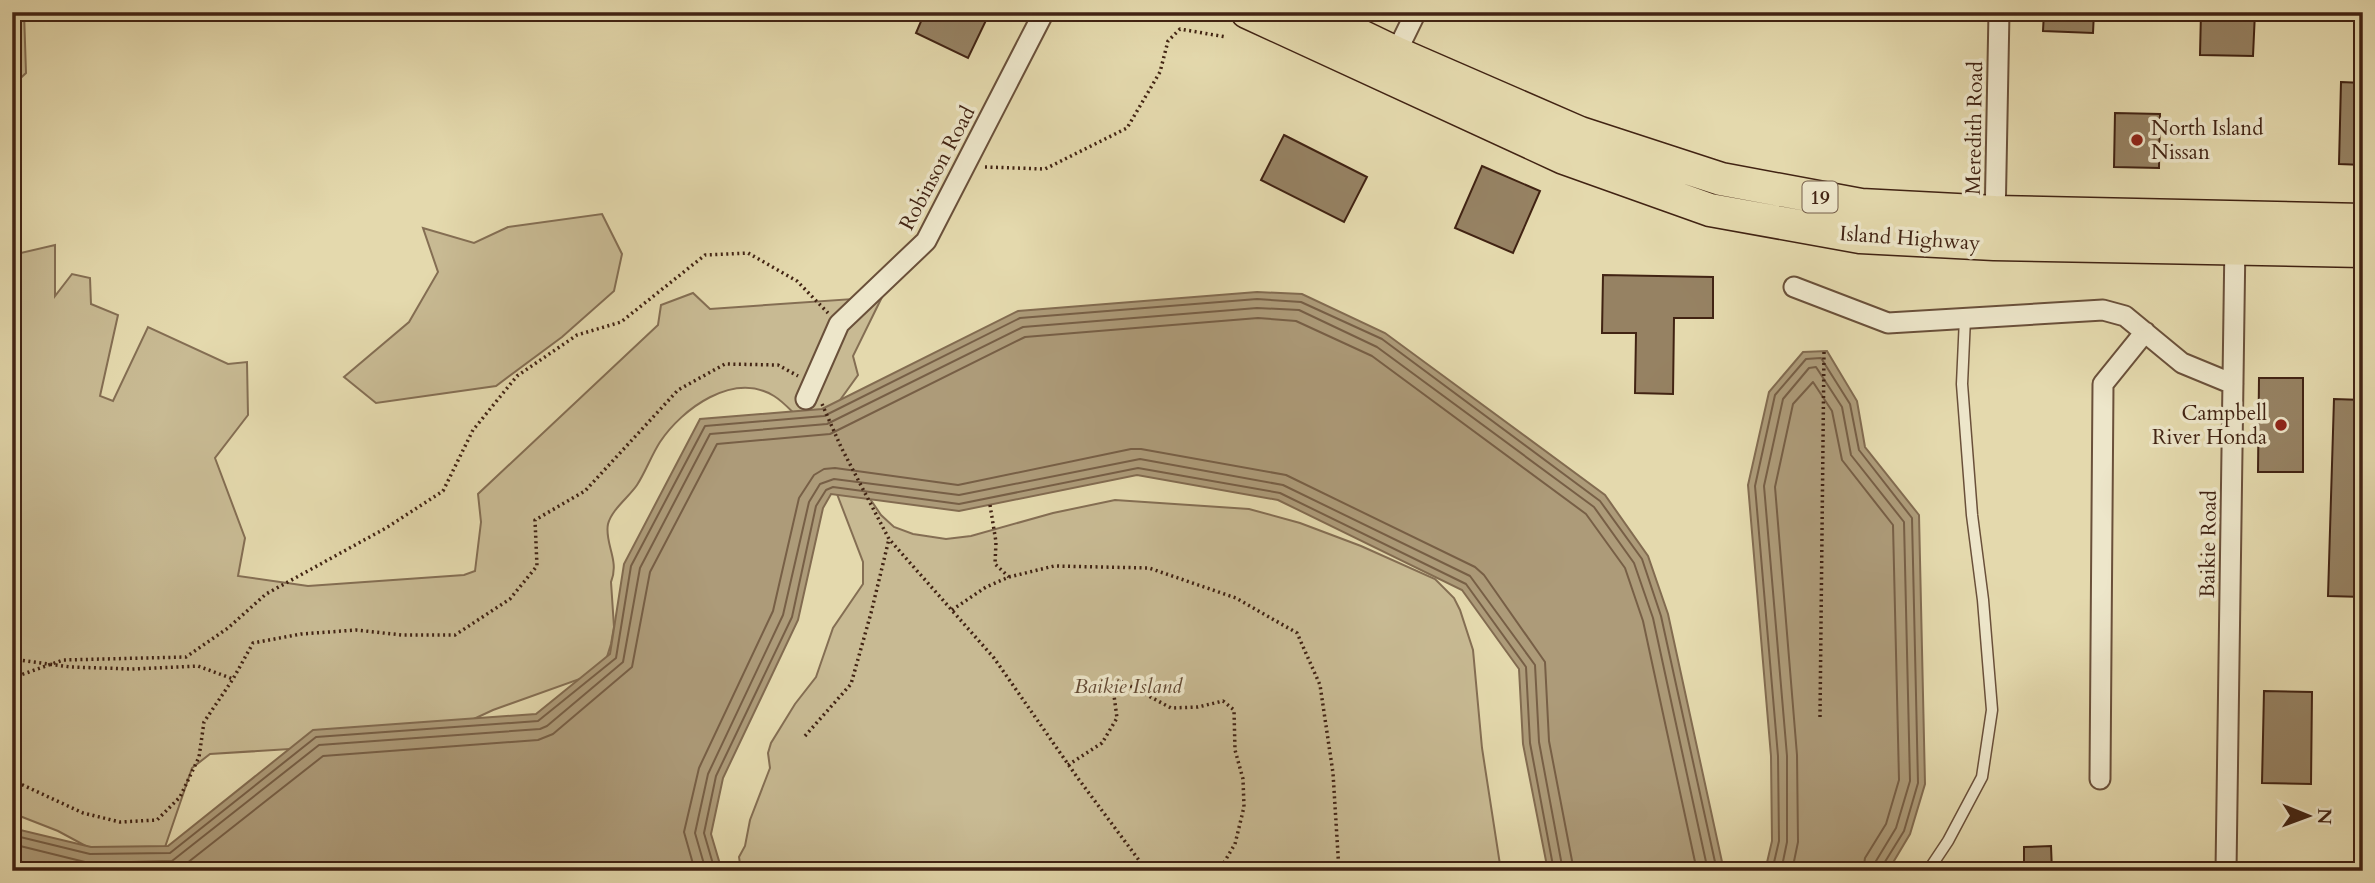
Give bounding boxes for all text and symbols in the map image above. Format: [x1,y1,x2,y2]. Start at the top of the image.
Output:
street label: Meredith Road [1959,61,1990,195]
street label: Robinson Road [892,101,982,236]
place label: North Island Nissan [2151,114,2263,167]
marker: North Island Nissan [2129,132,2145,148]
road number: 19 [1802,182,1838,212]
street label: Island Highway [1839,219,1981,258]
place label: Campbell River Honda [2152,399,2267,452]
marker: Campbell River Honda [2273,417,2289,433]
street label: Baikie Road [2193,490,2224,598]
park label: Baikie Island [1074,672,1183,701]
north arrow [2274,782,2344,852]
text: N [2311,808,2337,825]

